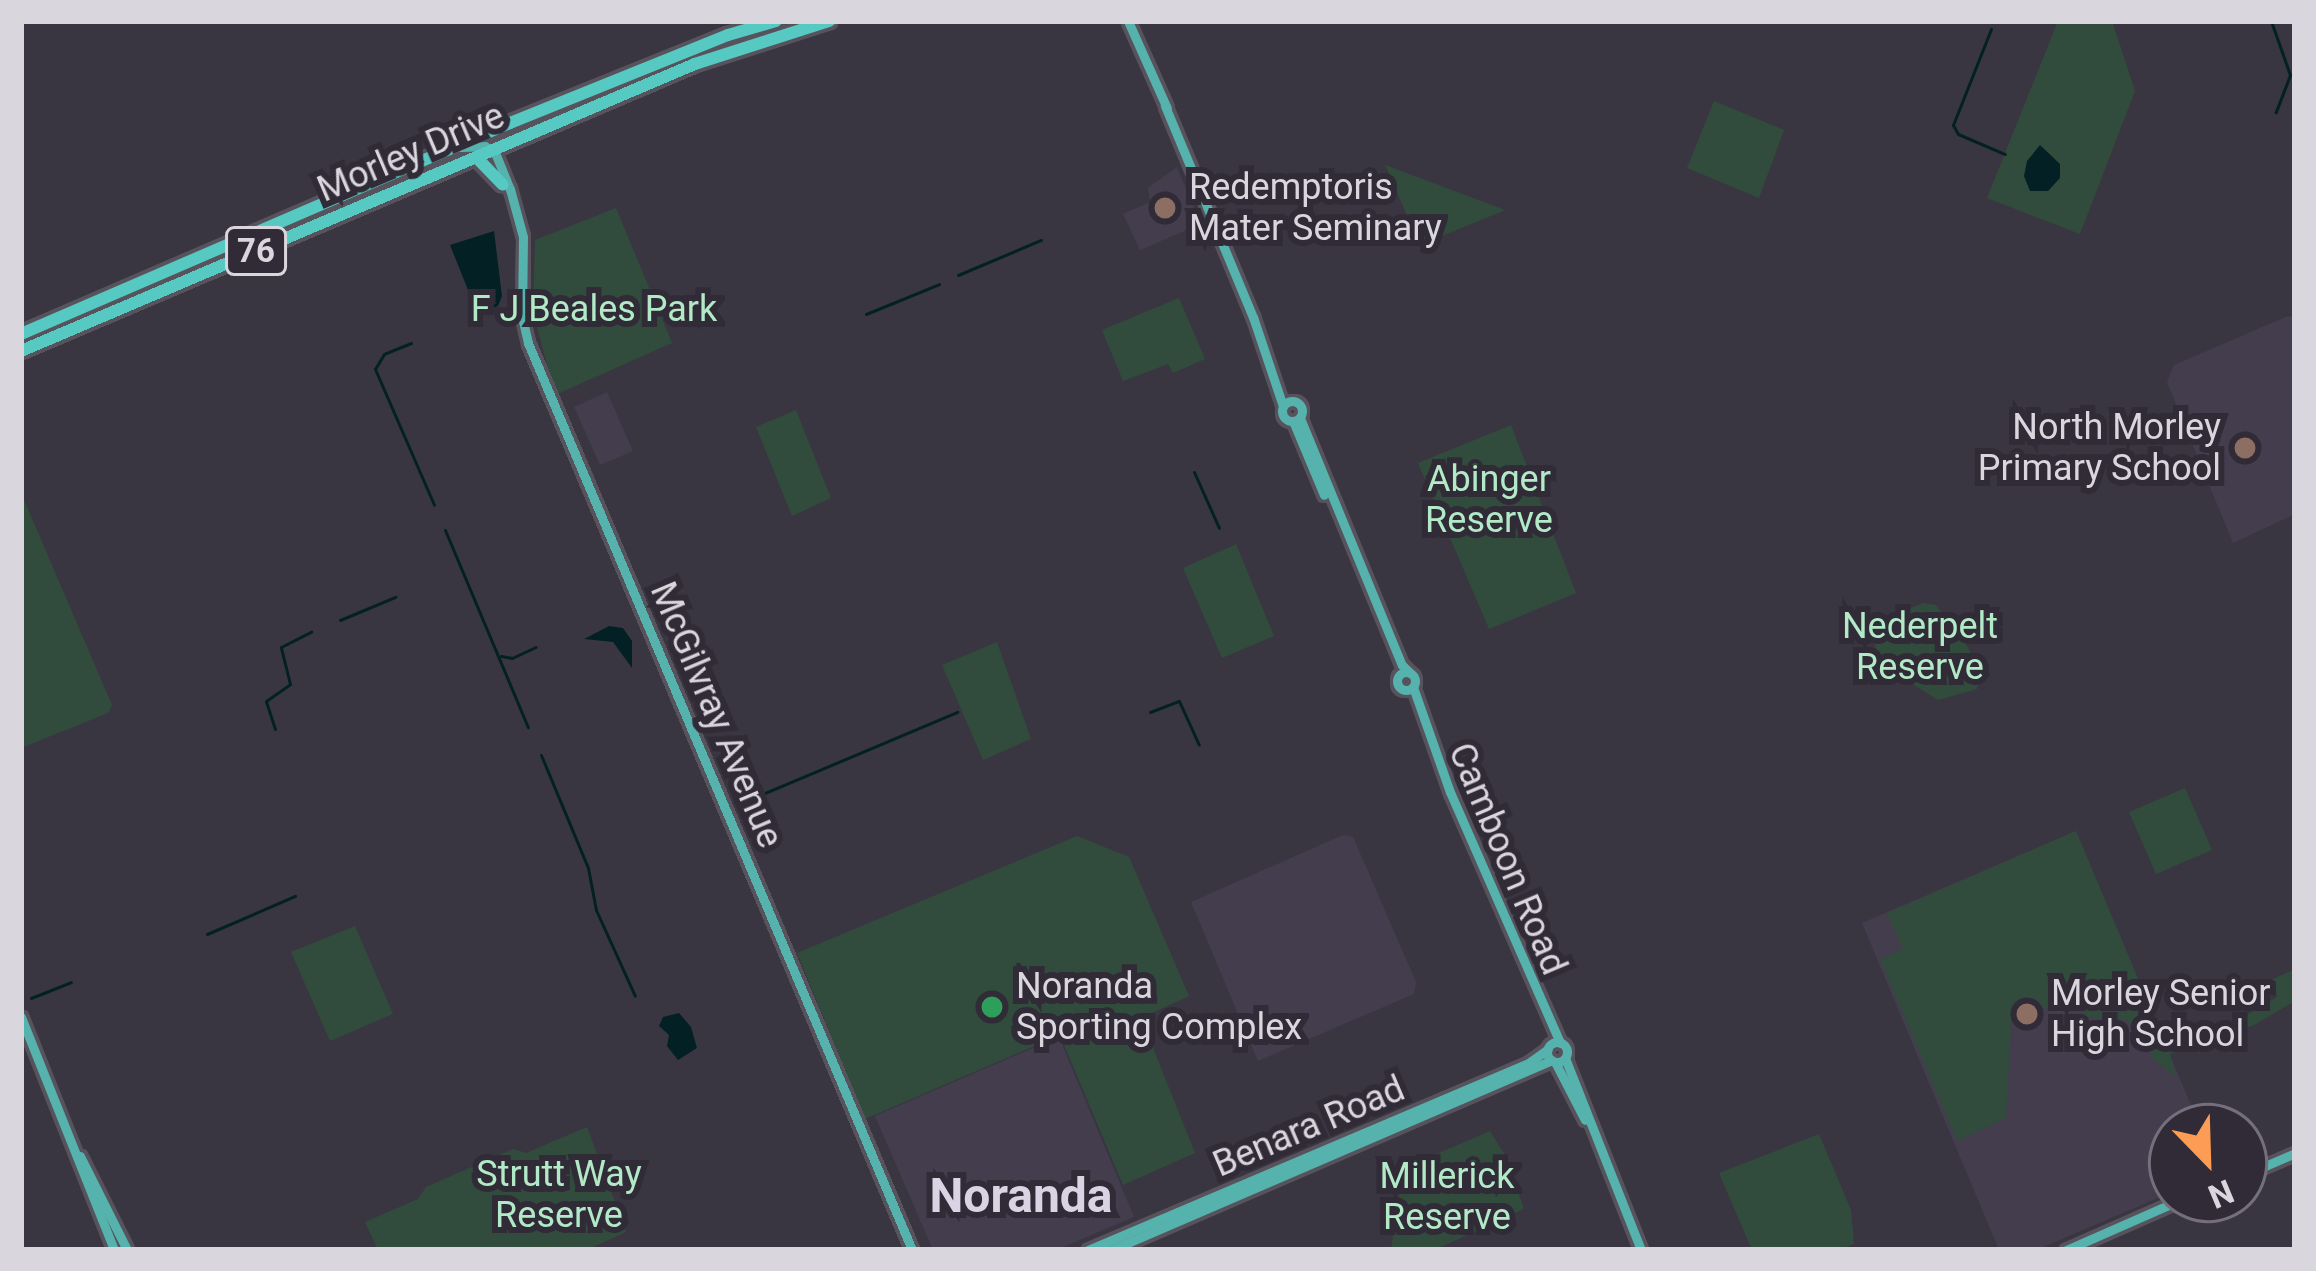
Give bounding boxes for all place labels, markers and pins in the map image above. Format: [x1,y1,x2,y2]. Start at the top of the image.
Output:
place label: Redemptoris Mater Seminary [1189,165,1442,250]
marker: Redemptoris Mater Seminary [1152,195,1178,221]
place label: North Morley Primary School [1978,405,2221,490]
marker: North Morley Primary School [2232,435,2258,461]
place label: Noranda Sporting Complex [1016,964,1302,1049]
place label: Morley Senior High School [2051,971,2271,1056]
marker: Noranda Sporting Complex [979,994,1005,1020]
marker: Morley Senior High School [2014,1001,2040,1027]

